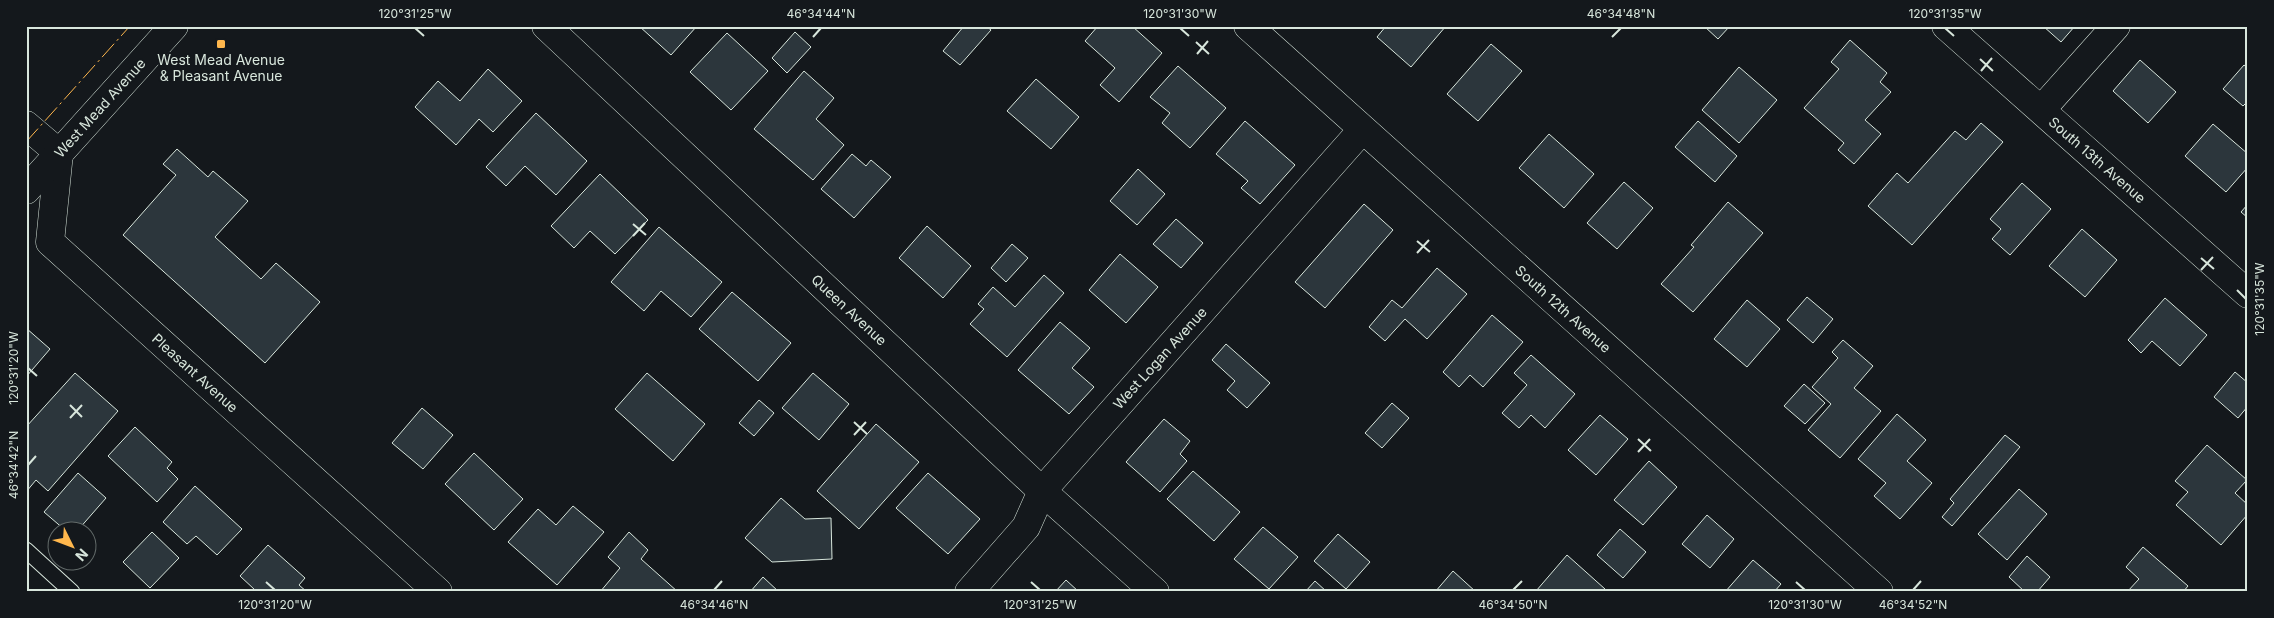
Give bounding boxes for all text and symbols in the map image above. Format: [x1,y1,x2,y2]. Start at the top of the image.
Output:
text: 120°31'25"W [378,6,452,21]
text: 46°34'44"N [787,6,855,21]
text: 120°31'30"W [1143,6,1217,21]
text: 46°34'48"N [1587,6,1655,21]
text: 120°31'35"W [1908,6,1982,21]
marker: West Mead Avenue & Pleasant Avenue [215,38,227,50]
place label: West Mead Avenue & Pleasant Avenue [157,51,285,84]
street label: West Mead Avenue [51,55,149,161]
street label: South 13th Avenue [2045,113,2149,206]
street label: South 12th Avenue [1512,261,1615,356]
text: 120°31'35"W [2252,262,2267,336]
street label: Queen Avenue [808,270,891,349]
street label: West Logan Avenue [1109,303,1210,412]
street label: Pleasant Avenue [149,330,242,416]
text: 120°31'20"W [6,331,21,405]
text: 46°34'42"N [6,431,21,499]
north arrow [48,520,98,570]
text: N [72,545,92,565]
text: 120°31'20"W [238,597,312,612]
text: 46°34'46"N [680,597,748,612]
text: 120°31'25"W [1003,597,1077,612]
text: 46°34'50"N [1479,597,1547,612]
text: 120°31'30"W [1768,597,1842,612]
text: 46°34'52"N [1879,597,1947,612]

